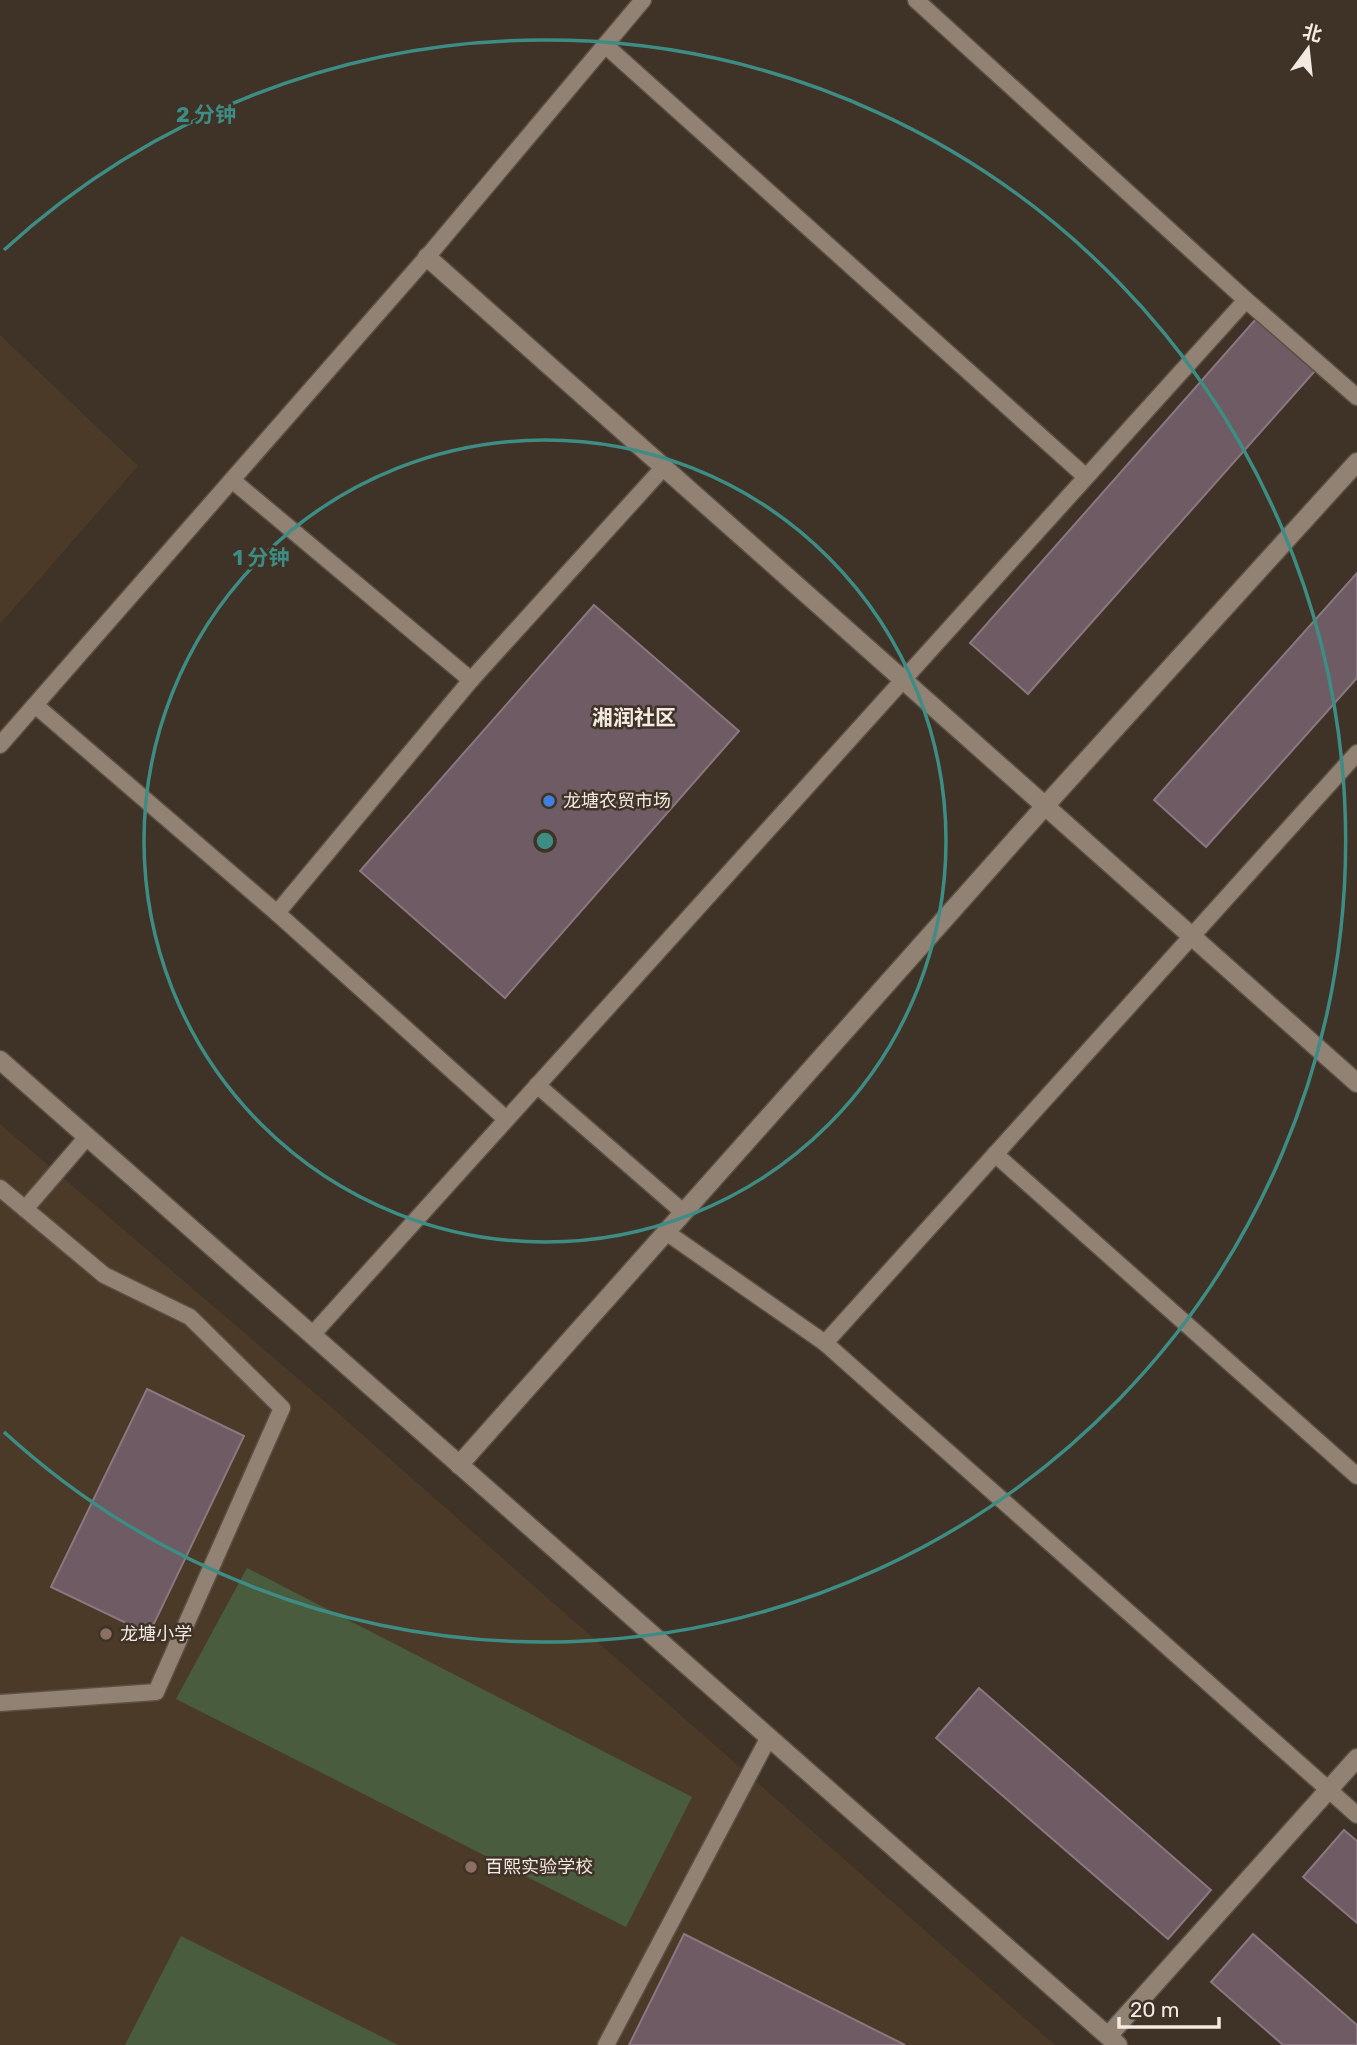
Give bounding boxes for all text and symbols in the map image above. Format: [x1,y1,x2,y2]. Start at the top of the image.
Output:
north arrow [1273,14,1343,84]
text: 北 [1300,19,1324,47]
text: 2 分钟 [176,102,236,127]
text: 1 分钟 [233,545,289,570]
district label: 湘润社区 [592,705,676,730]
place label: 龙塘农贸市场 [563,790,671,812]
marker: 龙塘农贸市场 [541,793,557,809]
centre of rings [533,829,557,853]
place label: 龙塘小学 [120,1623,192,1645]
marker: 龙塘小学 [98,1626,114,1642]
place label: 百熙实验学校 [485,1856,593,1878]
marker: 百熙实验学校 [463,1859,479,1875]
scale bar [1119,1986,1219,2030]
text: 20 m [1130,1997,1179,2022]

